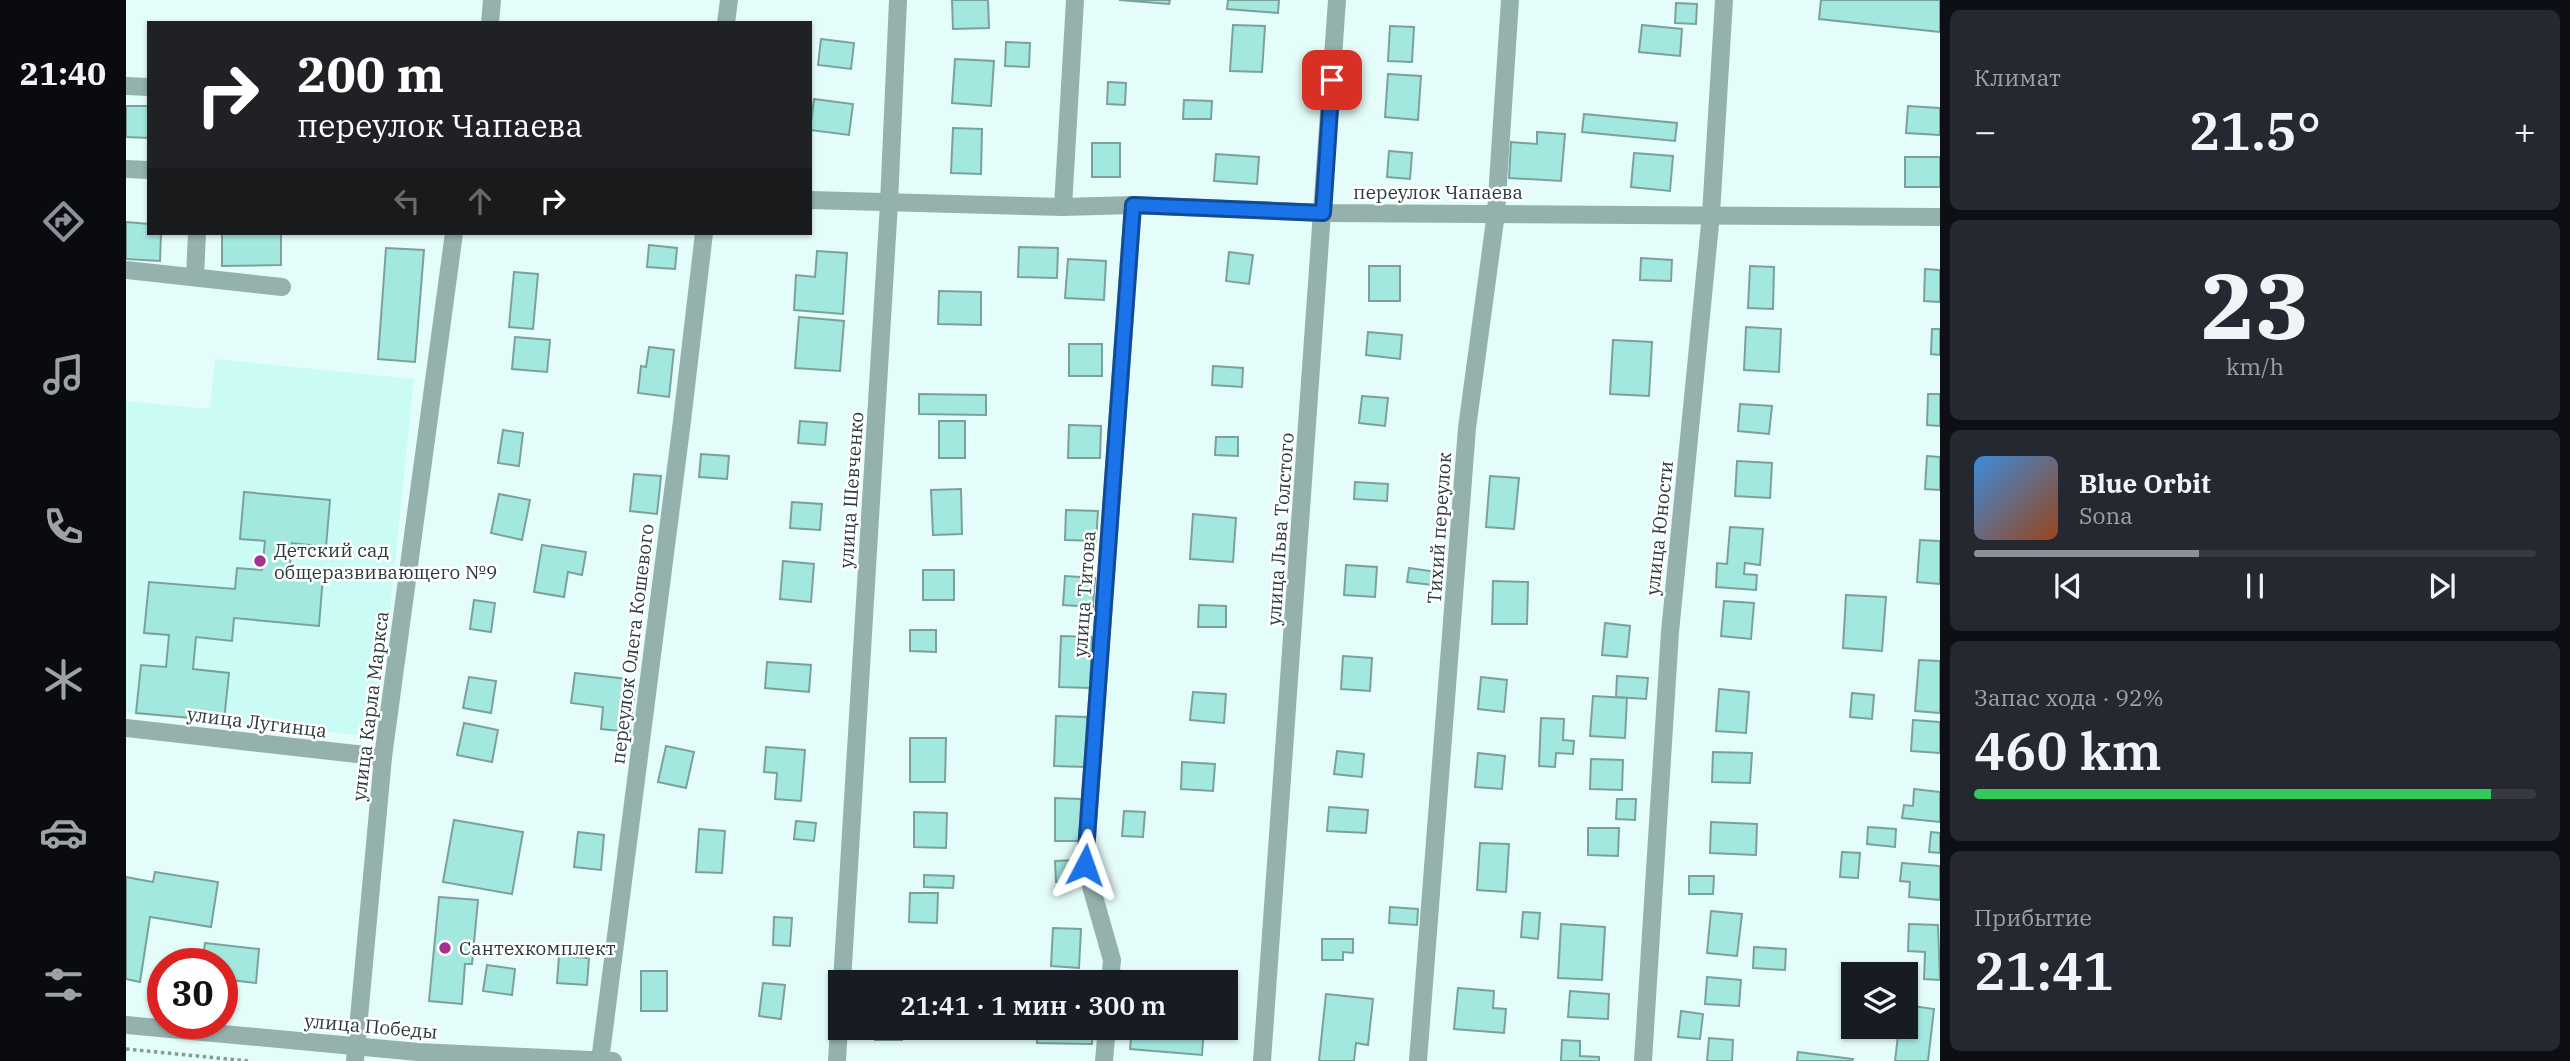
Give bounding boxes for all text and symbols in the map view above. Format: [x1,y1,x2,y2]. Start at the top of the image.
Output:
text: 200 m [297,42,444,105]
icon: right [182,49,273,140]
pin [1302,50,1362,110]
text: 21:40 [20,52,106,94]
icon: arrive [1313,61,1351,99]
text: Климат [1974,62,2061,92]
text: 21.5° [2189,97,2321,164]
text: переулок Чапаева [297,104,583,146]
text: − [1974,106,1997,155]
text: + [2513,106,2536,155]
street label: переулок Чапаева [1353,180,1523,204]
icon: left [388,182,426,220]
icon: ahead [461,182,499,220]
icon: right [534,182,572,220]
icon: directions [39,197,88,246]
text: 23 [2200,246,2310,364]
icon: music [39,350,88,399]
text: km/h [2226,351,2284,381]
street label: улица Шевченко [834,411,868,569]
street label: улица Льва Толстого [1261,432,1299,626]
street label: Тихий переулок [1422,451,1456,605]
street label: улица Юности [1640,460,1678,596]
text: Blue Orbit [2079,466,2211,500]
text: Sona [2079,500,2133,530]
icon: phone [39,502,88,551]
street label: переулок Олега Кошевого [605,522,659,766]
street label: улица Титова [1068,530,1100,658]
place label: Детский сад общеразвивающего №9 [274,538,497,584]
marker: Детский сад общеразвивающего №9 [252,553,268,569]
icon: previous [2049,567,2087,605]
icon: pause [2236,567,2274,605]
icon: next [2423,567,2461,605]
street label: улица Карла Маркса [346,610,394,802]
icon: climate [39,655,88,704]
text: Запас хода · 92% [1974,682,2164,712]
street label: улица Лугинца [186,701,328,743]
text: 460 km [1974,717,2162,784]
icon: car [39,808,88,857]
position arrow [1048,828,1122,902]
text: Прибытие [1974,902,2092,932]
place label: Сантехкомплект [459,936,616,960]
text: 21:41 [1974,937,2114,1004]
marker: Сантехкомплект [437,940,453,956]
speed limit sign: 30 [147,948,238,1039]
icon: filters [39,960,88,1009]
map controls [1841,962,1918,1039]
button: layers [1841,962,1918,1039]
text: 21:41 · 1 мин · 300 m [900,988,1166,1022]
street label: улица Победы [303,1008,439,1044]

